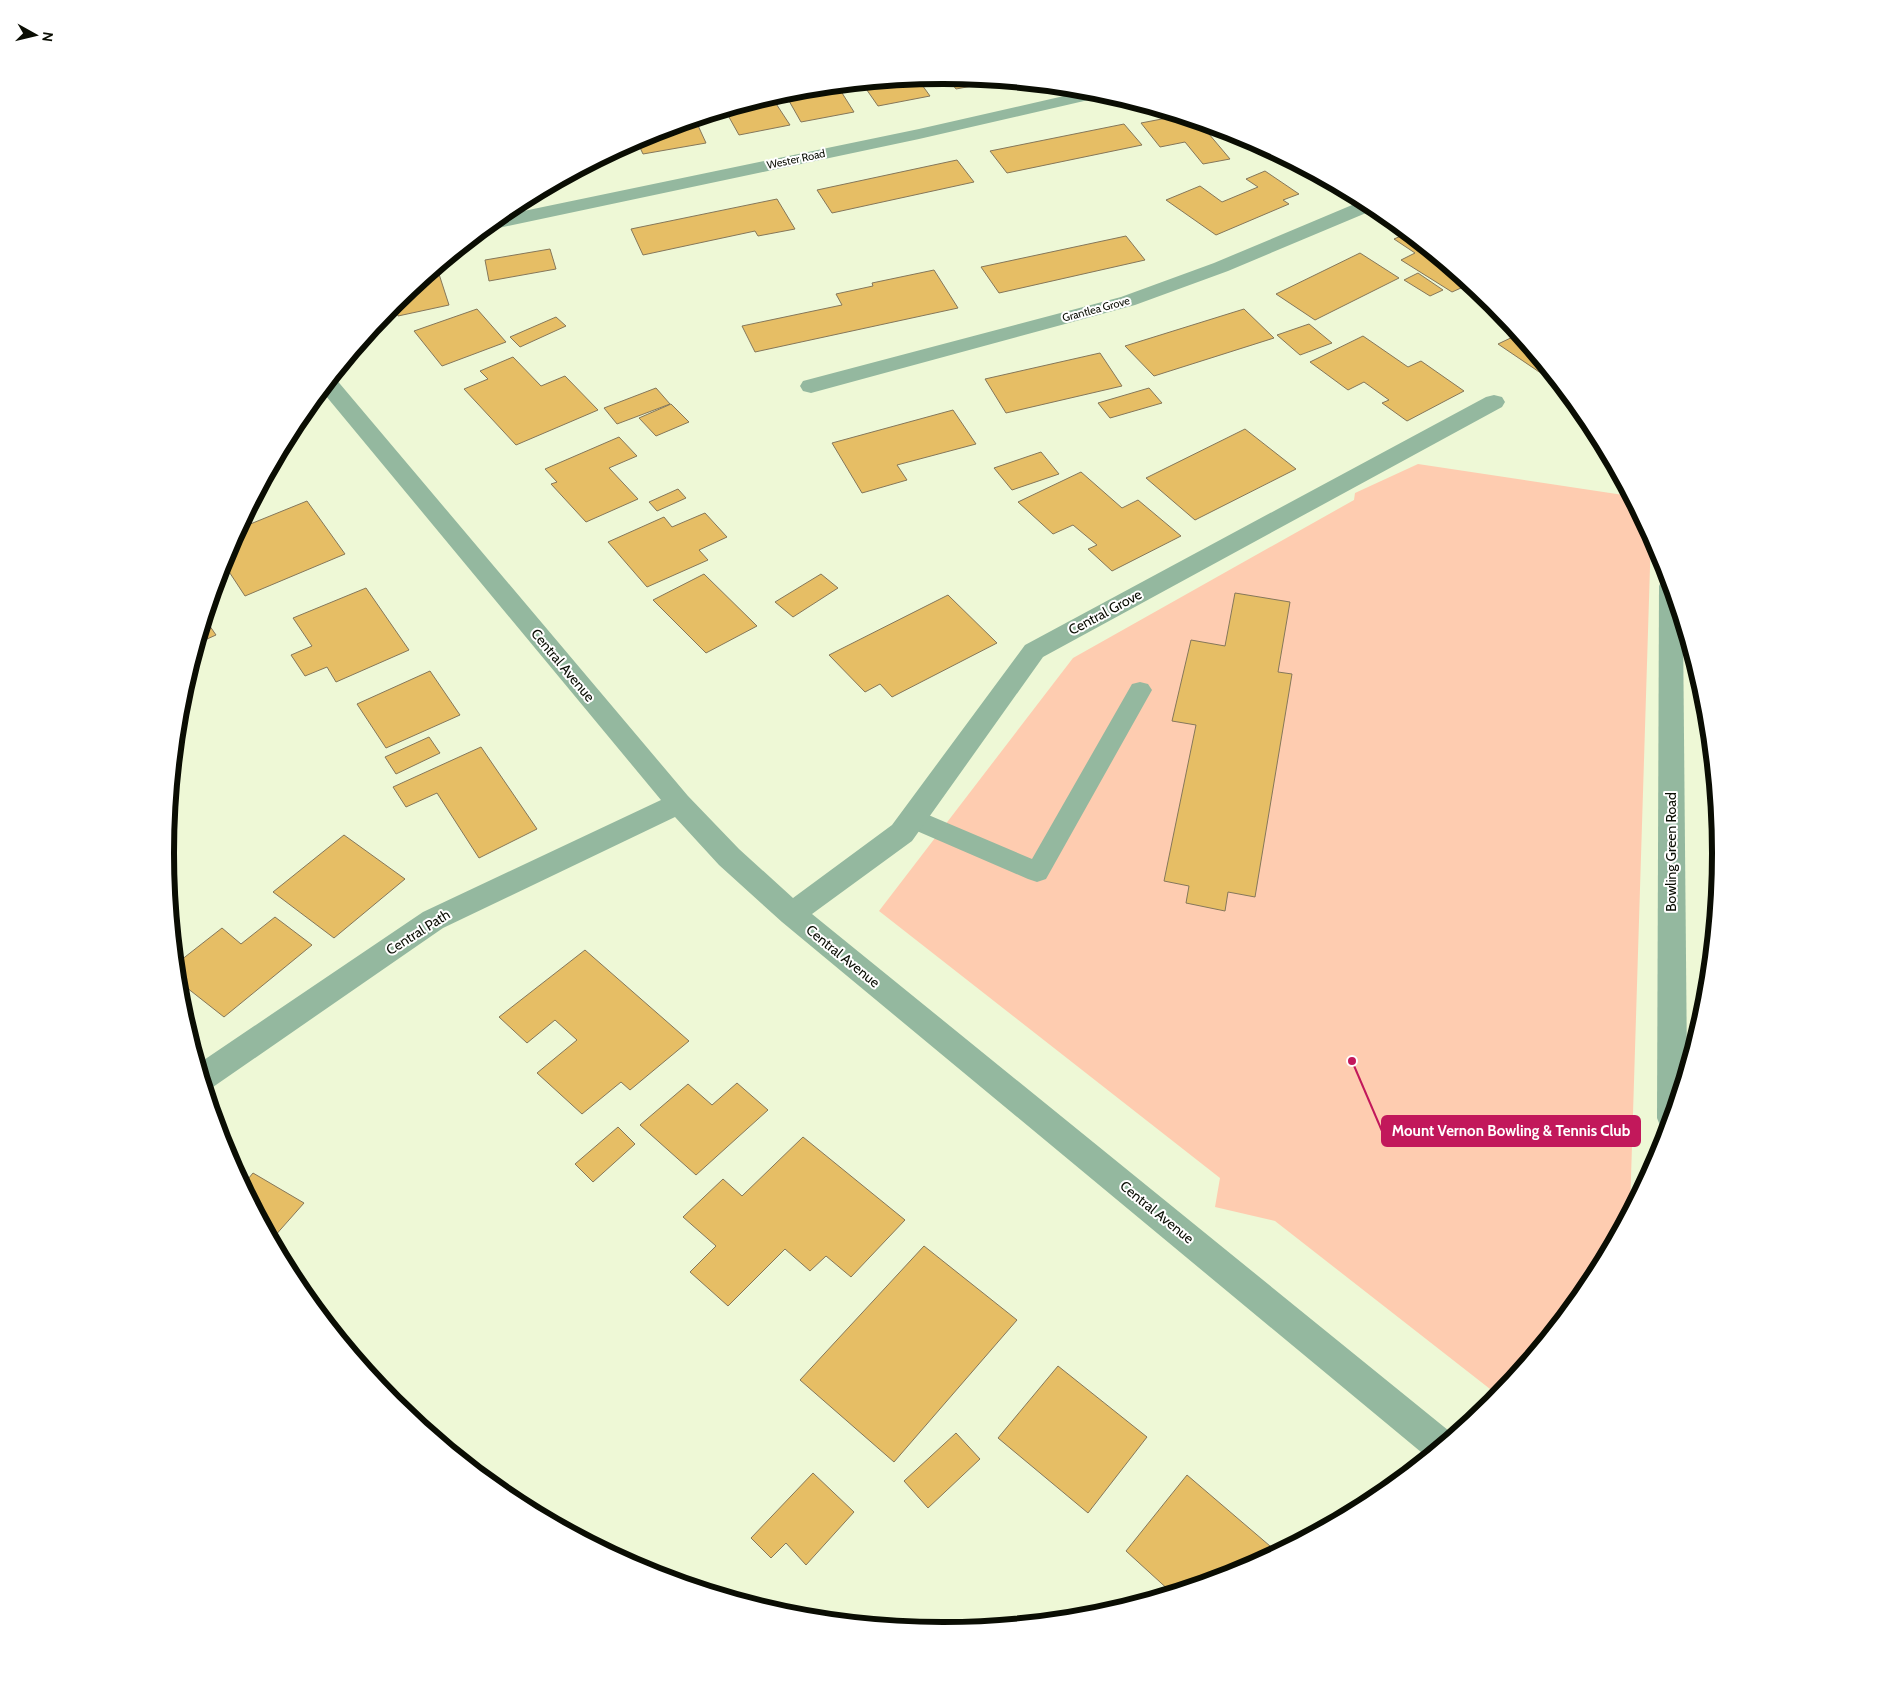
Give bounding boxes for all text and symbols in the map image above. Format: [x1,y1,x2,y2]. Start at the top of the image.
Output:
north arrow [10,10,60,60]
text: N [38,31,57,43]
street label: Wester Road [766,146,826,172]
street label: Grantlea Grove [1061,293,1132,325]
street label: Central Grove [1065,585,1145,639]
street label: Central Avenue [527,625,599,705]
street label: Bowling Green Road [1662,792,1680,912]
street label: Central Path [383,905,453,959]
street label: Central Avenue [802,921,884,991]
callout: Mount Vernon Bowling & Tennis Club [1382,1116,1640,1146]
text: Mount Vernon Bowling & Tennis Club [1392,1122,1631,1140]
street label: Central Avenue [1116,1177,1198,1247]

